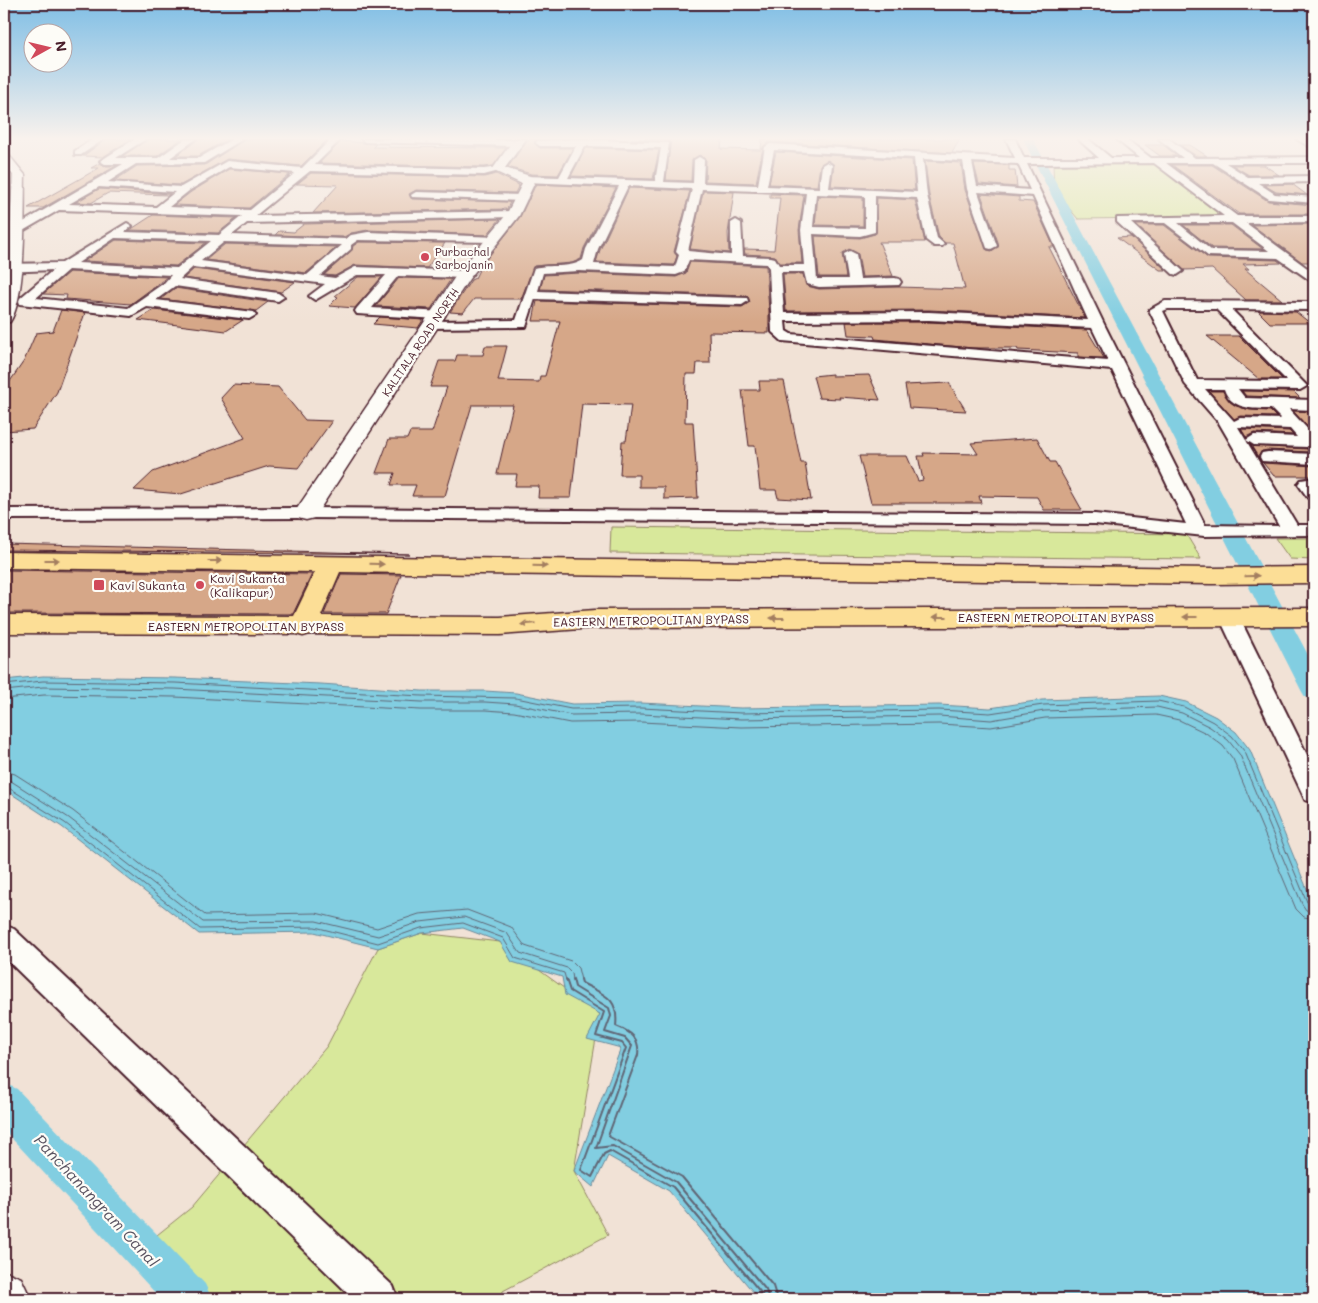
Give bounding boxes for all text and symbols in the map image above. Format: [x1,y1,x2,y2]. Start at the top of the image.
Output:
north arrow [22,22,72,72]
text: N [51,40,72,53]
place label: Purbachal Sarbojanin [435,244,493,272]
marker: Purbachal Sarbojanin [419,251,431,263]
street label: KALITALA ROAD NORTH [378,285,462,399]
one-way arrow [45,556,61,564]
one-way arrow [207,557,223,565]
one-way arrow [370,560,386,568]
one-way arrow [532,562,548,570]
place label: Kavi Sukanta (Kalikapur) [210,570,285,600]
one-way arrow [1245,572,1261,580]
place label: Kavi Sukanta [110,577,185,593]
marker: Kavi Sukanta [92,578,106,592]
marker: Kavi Sukanta (Kalikapur) [194,579,206,591]
street label: EASTERN METROPOLITAN BYPASS [958,609,1154,625]
street label: EASTERN METROPOLITAN BYPASS [553,610,749,630]
one-way arrow [932,613,948,621]
one-way arrow [1182,613,1198,621]
one-way arrow [769,614,785,622]
street label: EASTERN METROPOLITAN BYPASS [148,618,344,634]
one-way arrow [519,620,535,628]
water label: Panchanangram Canal [30,1129,164,1271]

